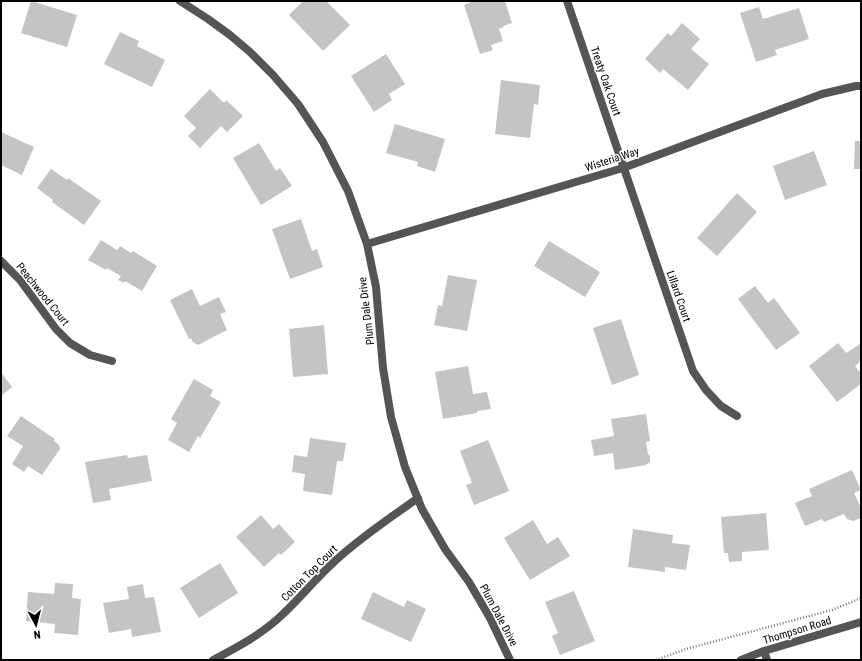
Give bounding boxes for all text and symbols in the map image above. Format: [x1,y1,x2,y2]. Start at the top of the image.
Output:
street label: Treaty Oak Court [588,45,624,118]
street label: Wisteria Way [584,145,641,174]
street label: Peachwood Court [13,260,72,328]
street label: Lillard Court [664,269,693,323]
street label: Plum Dale Drive [356,276,377,346]
street label: Cotton Top Court [279,543,340,604]
street label: Plum Dale Drive [477,582,520,649]
north arrow [16,605,56,645]
street label: Thompson Road [761,614,833,647]
text: N [33,628,41,641]

